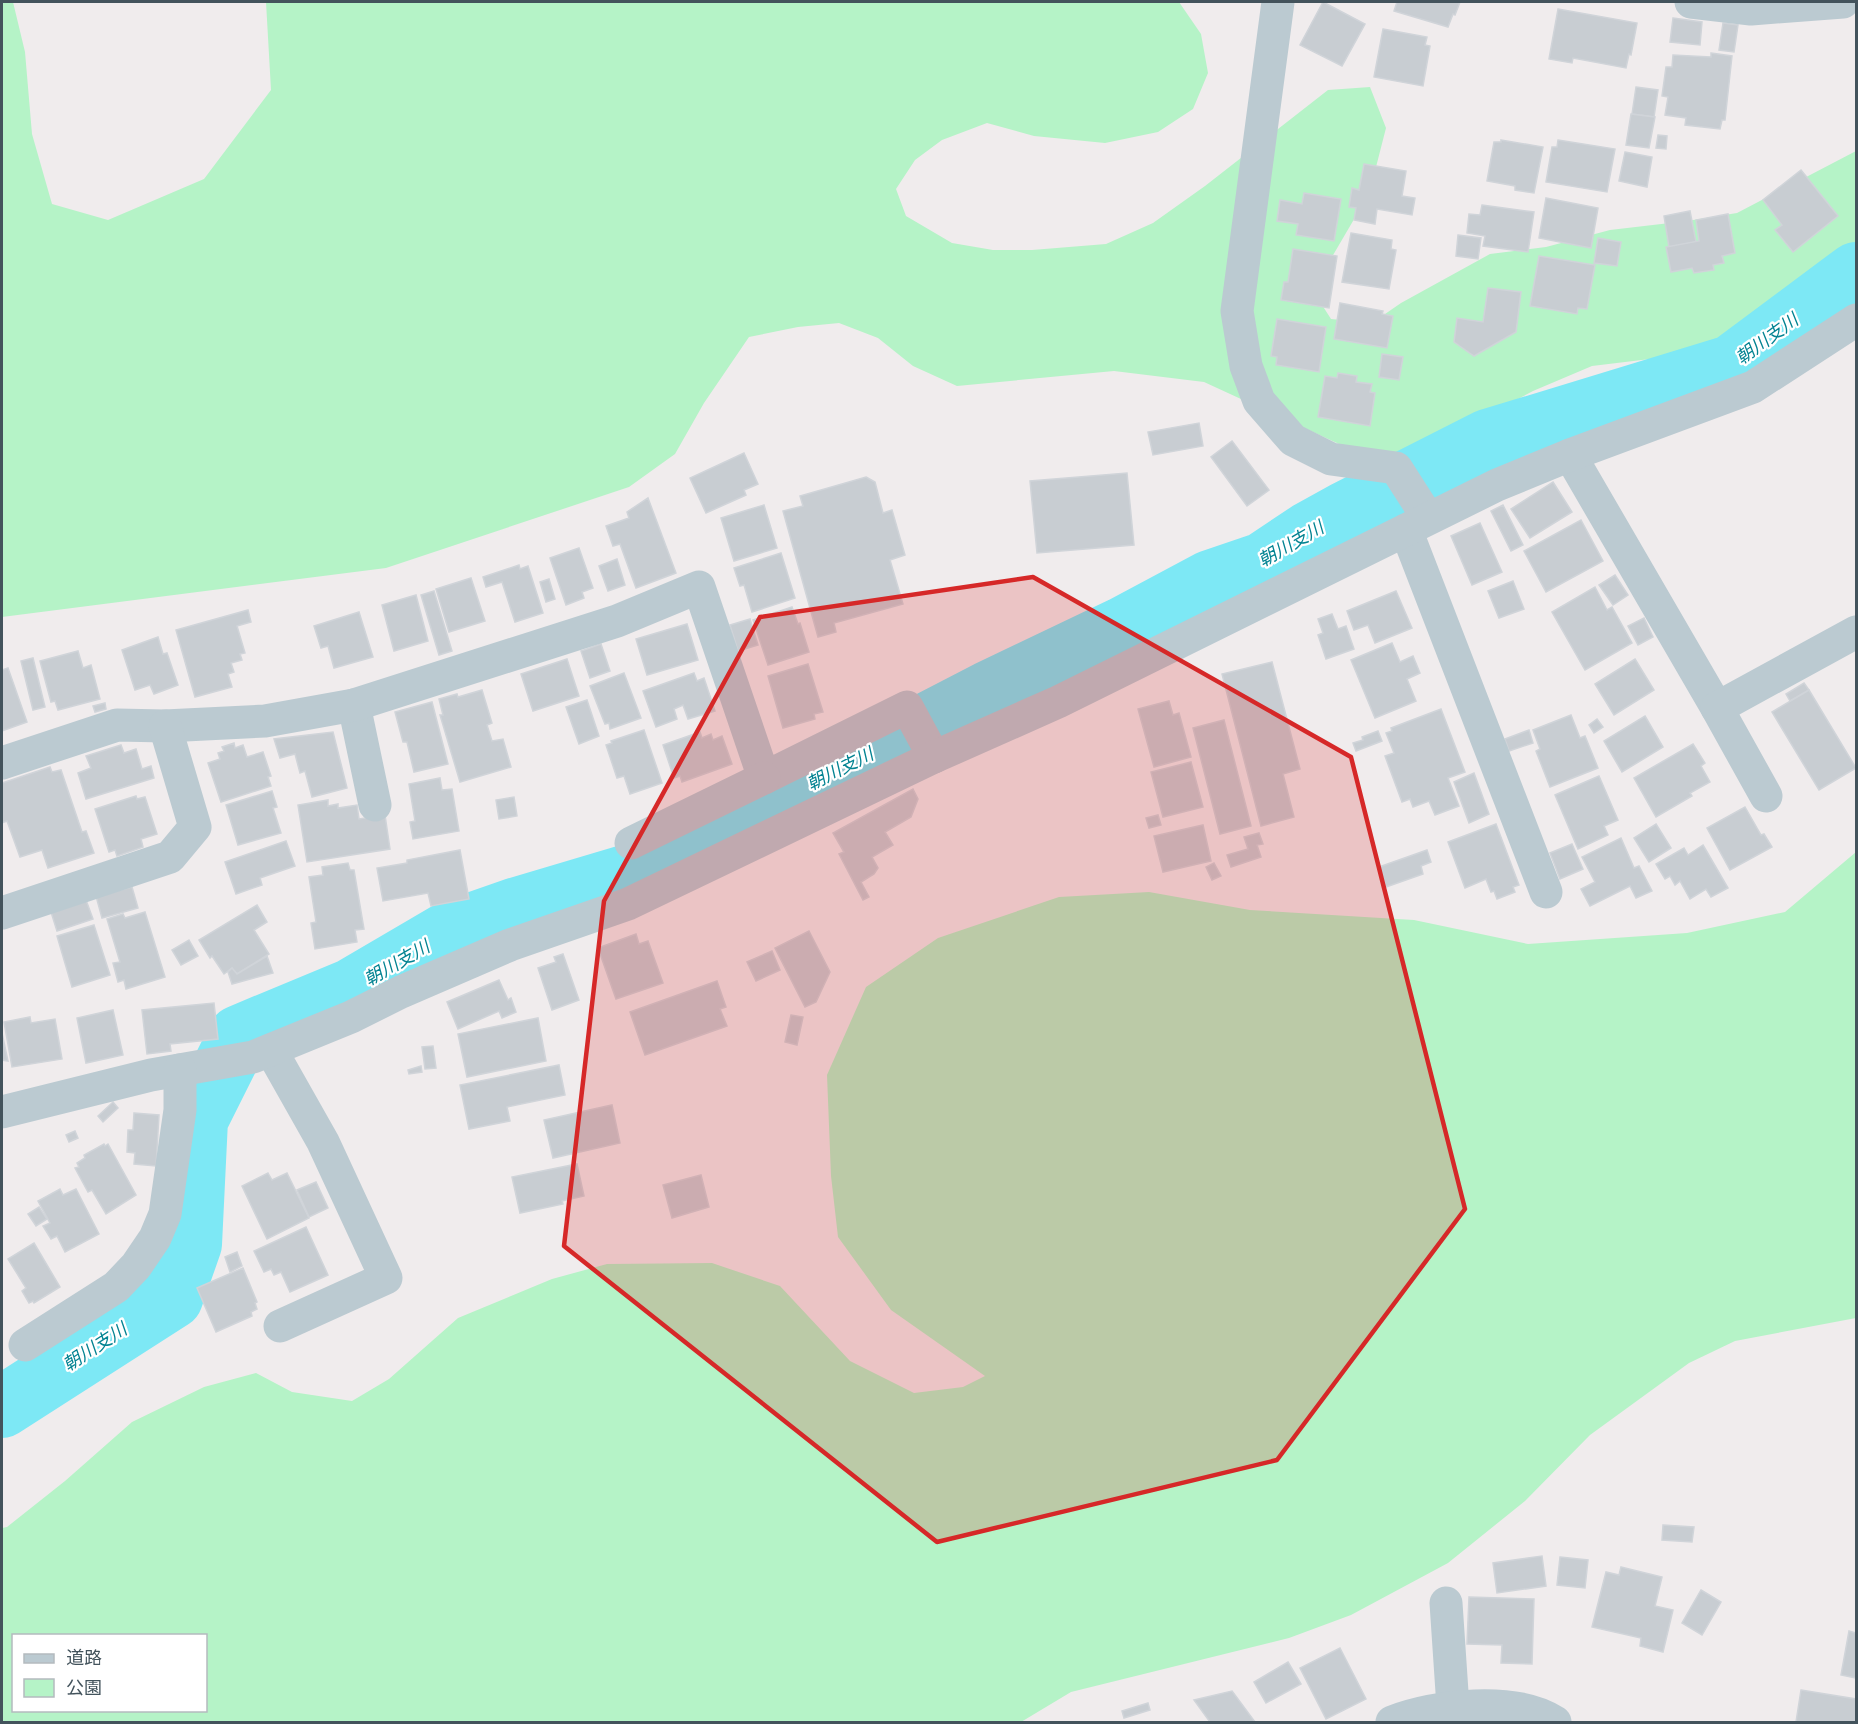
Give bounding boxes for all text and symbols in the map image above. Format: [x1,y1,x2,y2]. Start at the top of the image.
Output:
water label: 朝川支川 [1732,309,1805,371]
water label: 朝川支川 [1255,516,1330,573]
water label: 朝川支川 [803,743,880,797]
water label: 朝川支川 [361,935,436,992]
water label: 朝川支川 [59,1318,134,1378]
legend [12,1634,207,1712]
text: 道路 [66,1648,102,1671]
text: 公園 [66,1678,102,1701]

